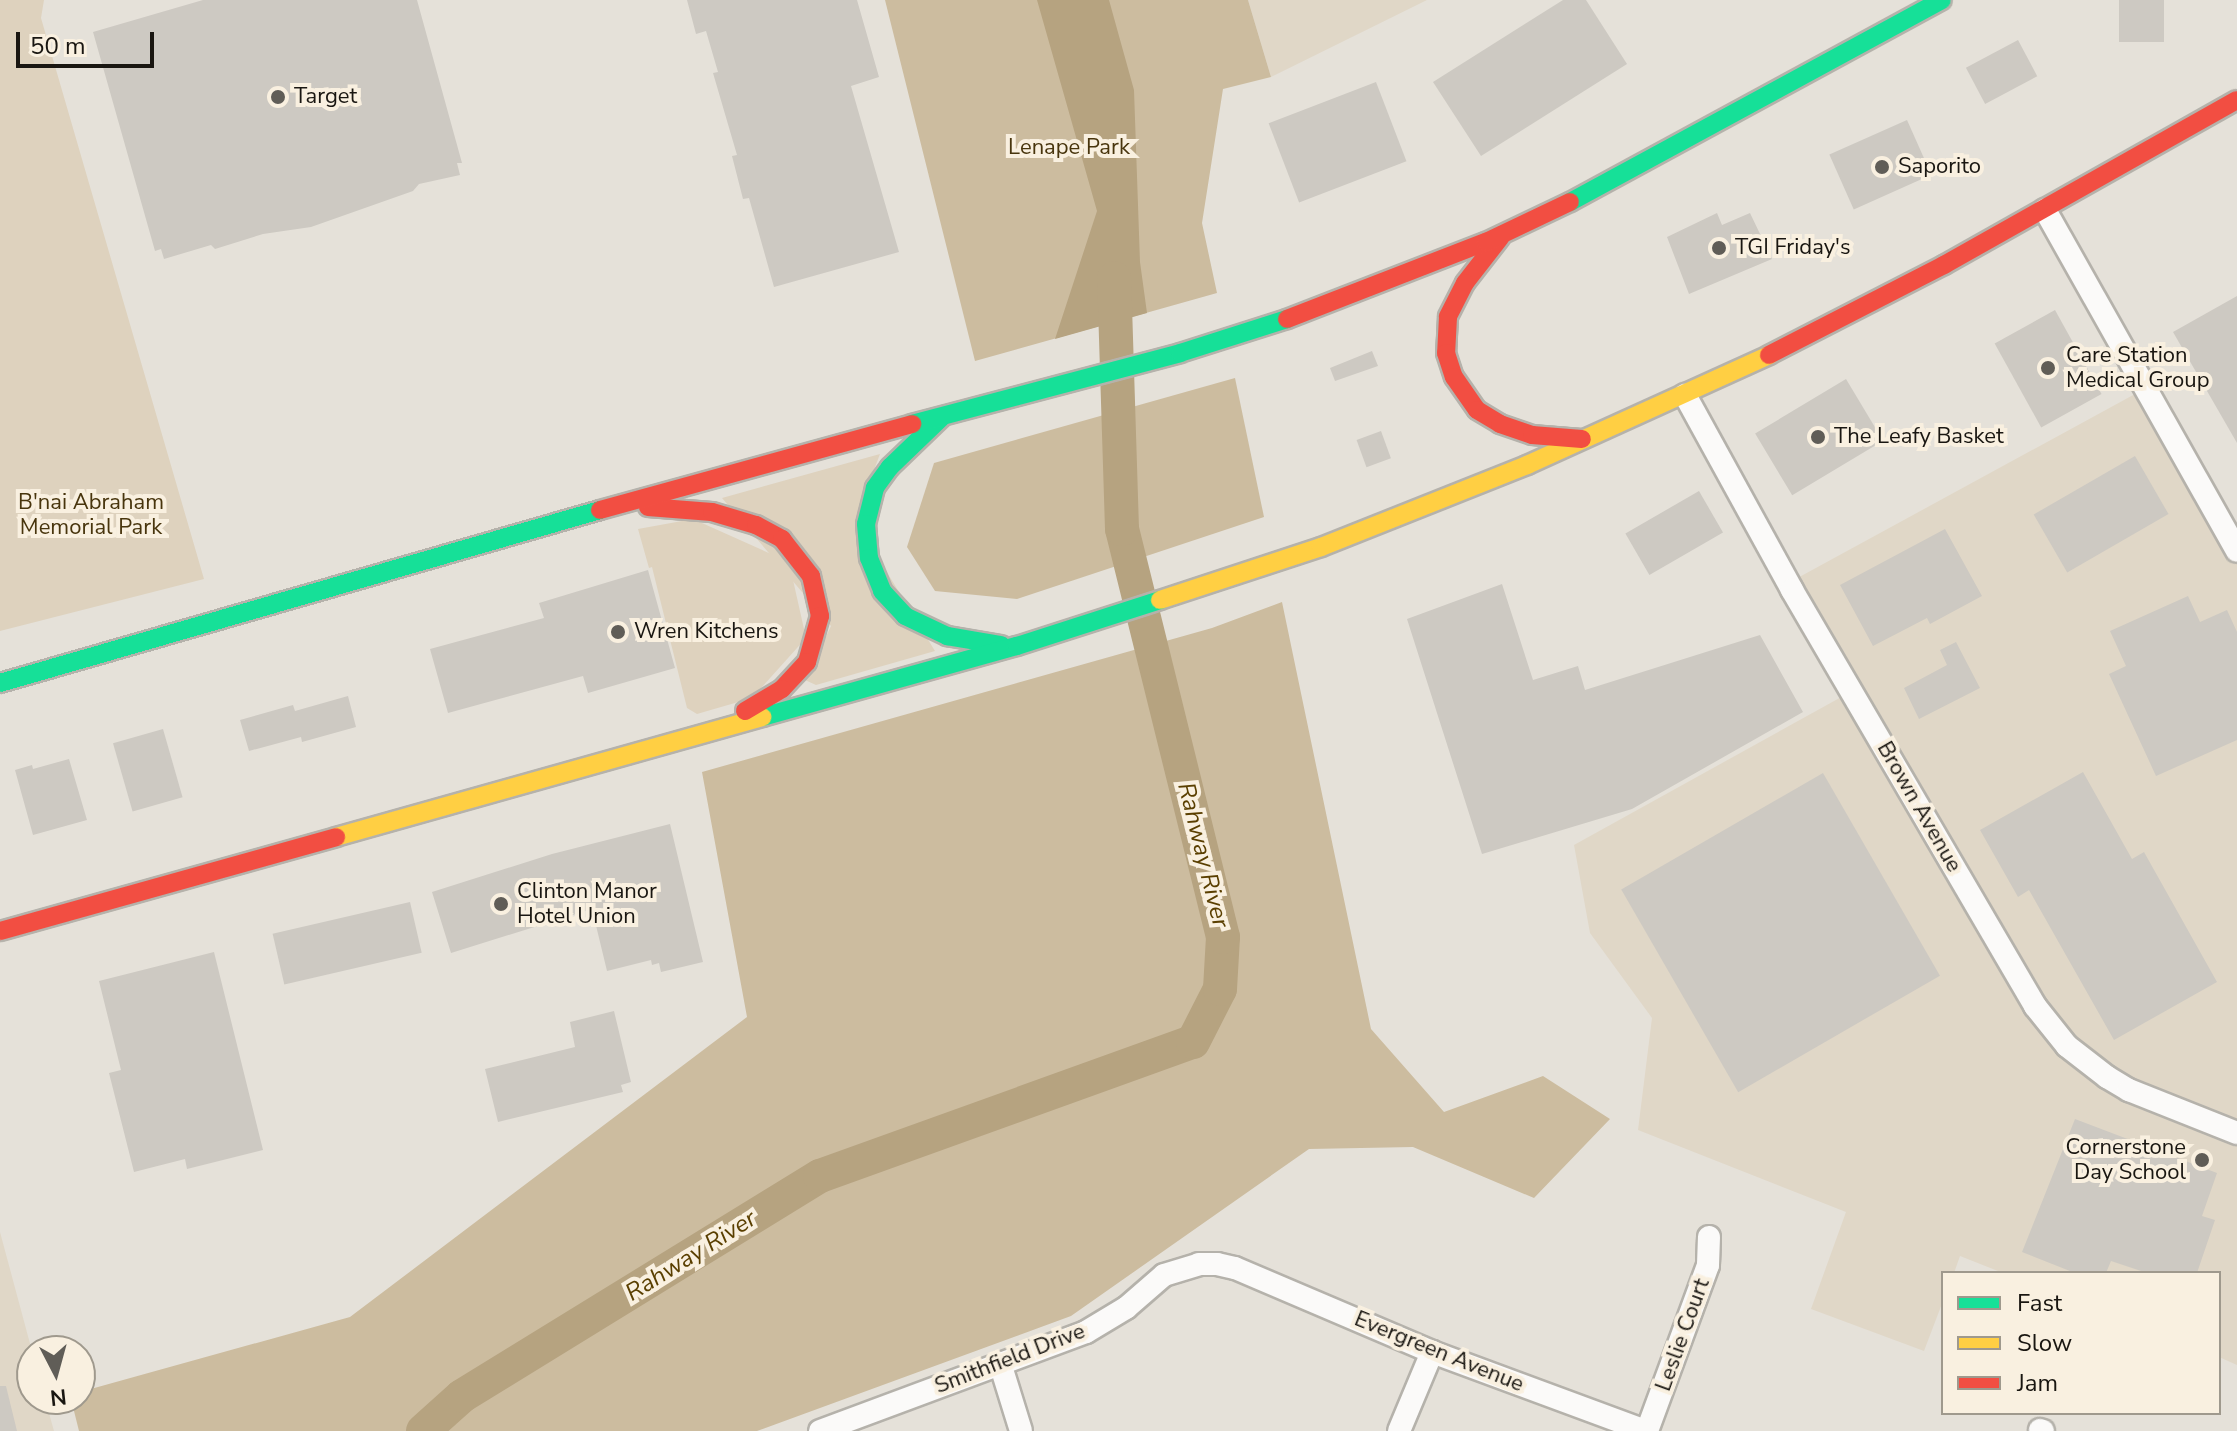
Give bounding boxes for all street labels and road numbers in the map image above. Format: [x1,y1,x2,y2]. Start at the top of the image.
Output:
street label: Brown Avenue [1871,737,1967,877]
street label: Leslie Court [1650,1275,1716,1395]
street label: Evergreen Avenue [1350,1306,1528,1398]
street label: Smithfield Drive [931,1318,1089,1400]

